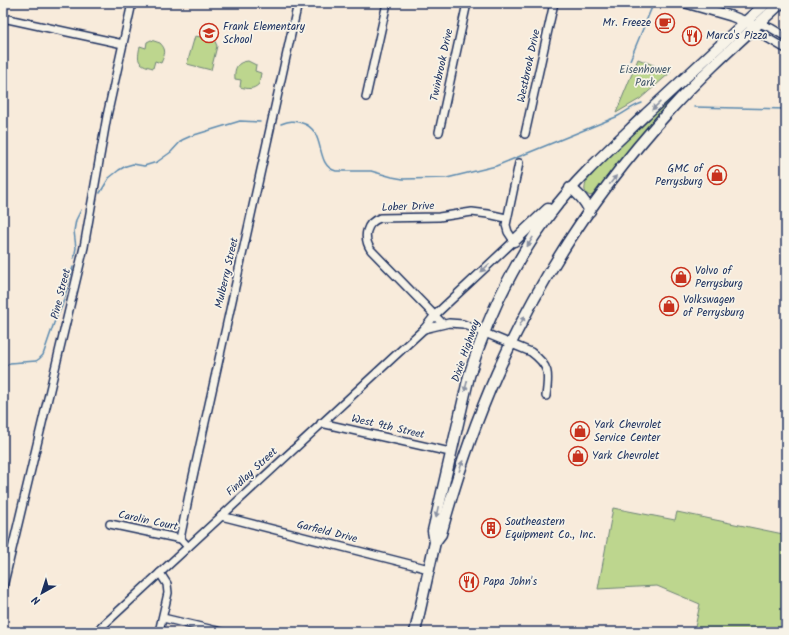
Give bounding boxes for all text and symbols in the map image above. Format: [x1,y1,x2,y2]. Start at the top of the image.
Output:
cafe icon: Mr. Freeze [654,12,676,34]
place label: Mr. Freeze [603,14,651,32]
place label: Frank Elementary School [223,18,306,49]
school or university icon: Frank Elementary School [198,22,220,44]
restaurant icon: Marco's Pizza [681,25,703,47]
street label: Twinbrook Drive [426,27,458,103]
place label: Marco's Pizza [706,27,767,45]
street label: Westbrook Drive [512,28,546,104]
park label: Eisenhower Park [619,61,672,92]
one-way arrow [651,101,660,110]
place label: GMC of Perrysburg [655,160,705,191]
shop icon: GMC of Perrysburg [706,164,728,186]
one-way arrow [609,174,617,185]
street label: Lober Drive [381,197,435,217]
street label: Mulberry Street [210,235,244,310]
one-way arrow [527,236,534,248]
place label: Volvo of Perrysburg [695,262,743,293]
one-way arrow [480,263,491,272]
street label: Pine Street [46,266,76,321]
shop icon: Volvo of Perrysburg [670,266,692,288]
place label: Volkswagen of Perrysburg [683,291,745,322]
shop icon: Volkswagen of Perrysburg [658,295,680,317]
one-way arrow [519,315,526,326]
street label: Dixie Highway [447,316,485,385]
one-way arrow [463,380,469,392]
street label: West 9th Street [350,410,427,444]
place label: Yark Chevrolet Service Center [594,416,662,447]
shop icon: Yark Chevrolet Service Center [569,420,591,442]
street label: Findlay Street [222,443,282,501]
shop icon: Yark Chevrolet [567,445,589,467]
place label: Yark Chevrolet [592,447,660,465]
one-way arrow [458,460,464,472]
street label: Carolin Court [116,506,180,536]
one-way arrow [434,506,440,519]
place label: Southeastern Equipment Co., Inc. [505,513,596,544]
street label: Garfield Drive [295,516,359,548]
building icon: Southeastern Equipment Co., Inc. [480,517,502,539]
restaurant icon: Papa John's [458,571,480,593]
north arrow [22,573,62,613]
place label: Papa John's [483,573,537,591]
text: N [28,591,45,609]

